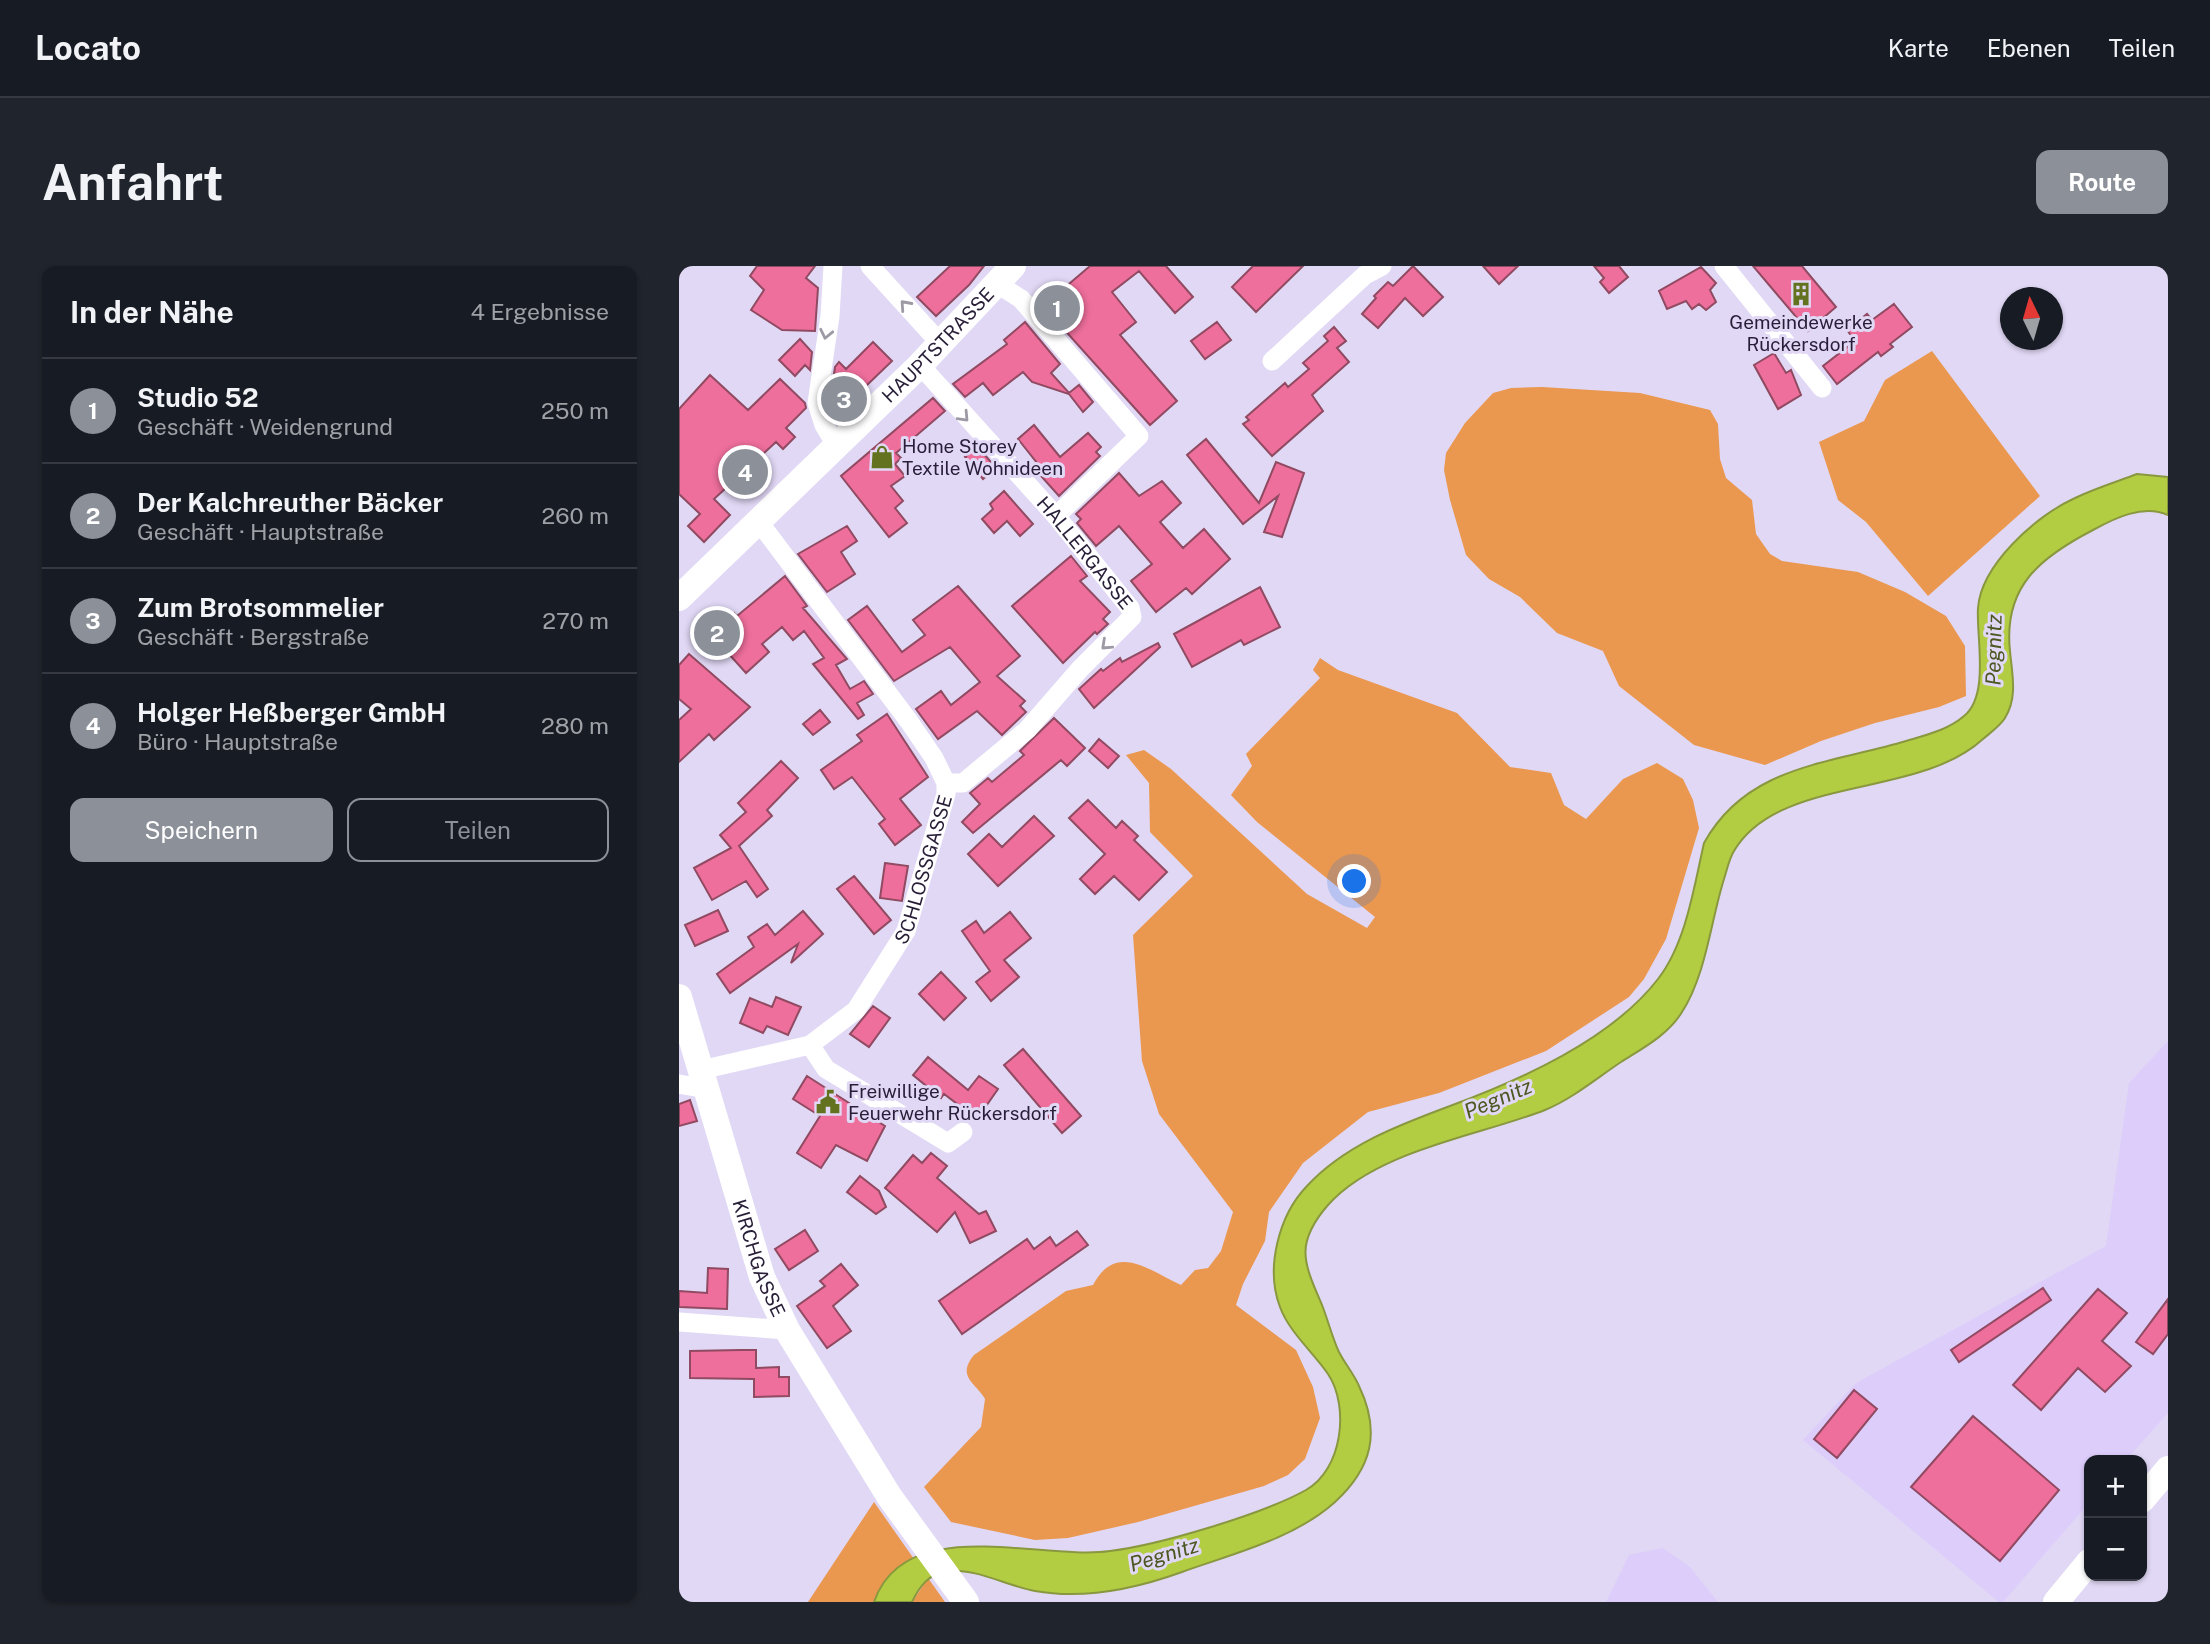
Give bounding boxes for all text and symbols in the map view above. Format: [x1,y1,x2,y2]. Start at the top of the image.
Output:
text: Locato [35,29,141,67]
text: Karte [1888,34,1949,62]
text: Ebenen [1987,34,2071,62]
text: Teilen [2109,34,2175,62]
button: Route [2036,150,2168,214]
text: Anfahrt [42,153,223,211]
building icon: Gemeindewerke Rückersdorf [1787,280,1815,308]
pin: 1 [1034,282,1080,334]
street label: HAUPTSTRASSE [877,283,998,407]
north arrow [2000,287,2063,350]
text: In der Nähe [70,294,234,330]
text: 4 Ergebnisse [470,298,609,325]
one-way arrow [901,300,914,313]
place label: Gemeindewerke Rückersdorf [1729,311,1873,355]
one-way arrow [820,328,835,340]
pin: 3 [821,373,867,425]
text: Studio 52 [137,382,258,413]
text: 1 [88,397,98,424]
text: 250 m [541,397,609,424]
one-way arrow [956,409,969,422]
text: Geschäft · Weidengrund [137,413,393,440]
place label: Home Storey Textile Wohnideen [902,435,1063,479]
shop icon: Home Storey Textile Wohnideen [868,443,896,471]
pin: 4 [722,446,768,498]
text: Der Kalchreuther Bäcker [137,487,443,518]
street label: HALLERGASSE [1033,492,1138,614]
text: 2 [86,502,100,529]
text: 260 m [542,502,609,529]
text: Geschäft · Hauptstraße [137,518,384,545]
text: Zum Brotsommelier [137,592,384,623]
text: 3 [85,607,101,634]
text: 270 m [542,607,609,634]
pin: 2 [694,607,740,659]
water label: Pegnitz [1980,614,2007,686]
text: Geschäft · Bergstraße [137,623,369,650]
one-way arrow [1101,636,1114,649]
text: Holger Heßberger GmbH [137,697,446,728]
text: 4 [85,712,101,739]
text: 280 m [541,712,609,739]
text: Büro · Hauptstraße [137,728,338,755]
street label: SCHLOSSGASSE [890,792,956,948]
button: Speichern [70,798,333,862]
button: Teilen [347,798,609,862]
your location [1337,864,1371,898]
water label: Pegnitz [1460,1073,1536,1124]
place label: Freiwillige Feuerwehr Rückersdorf [848,1080,1057,1124]
public building icon: Freiwillige Feuerwehr Rückersdorf [814,1088,842,1116]
street label: KIRCHGASSE [729,1197,790,1320]
map controls [2084,1455,2147,1581]
button: + [2084,1455,2147,1518]
button: − [2084,1518,2147,1581]
water label: Pegnitz [1126,1532,1202,1577]

